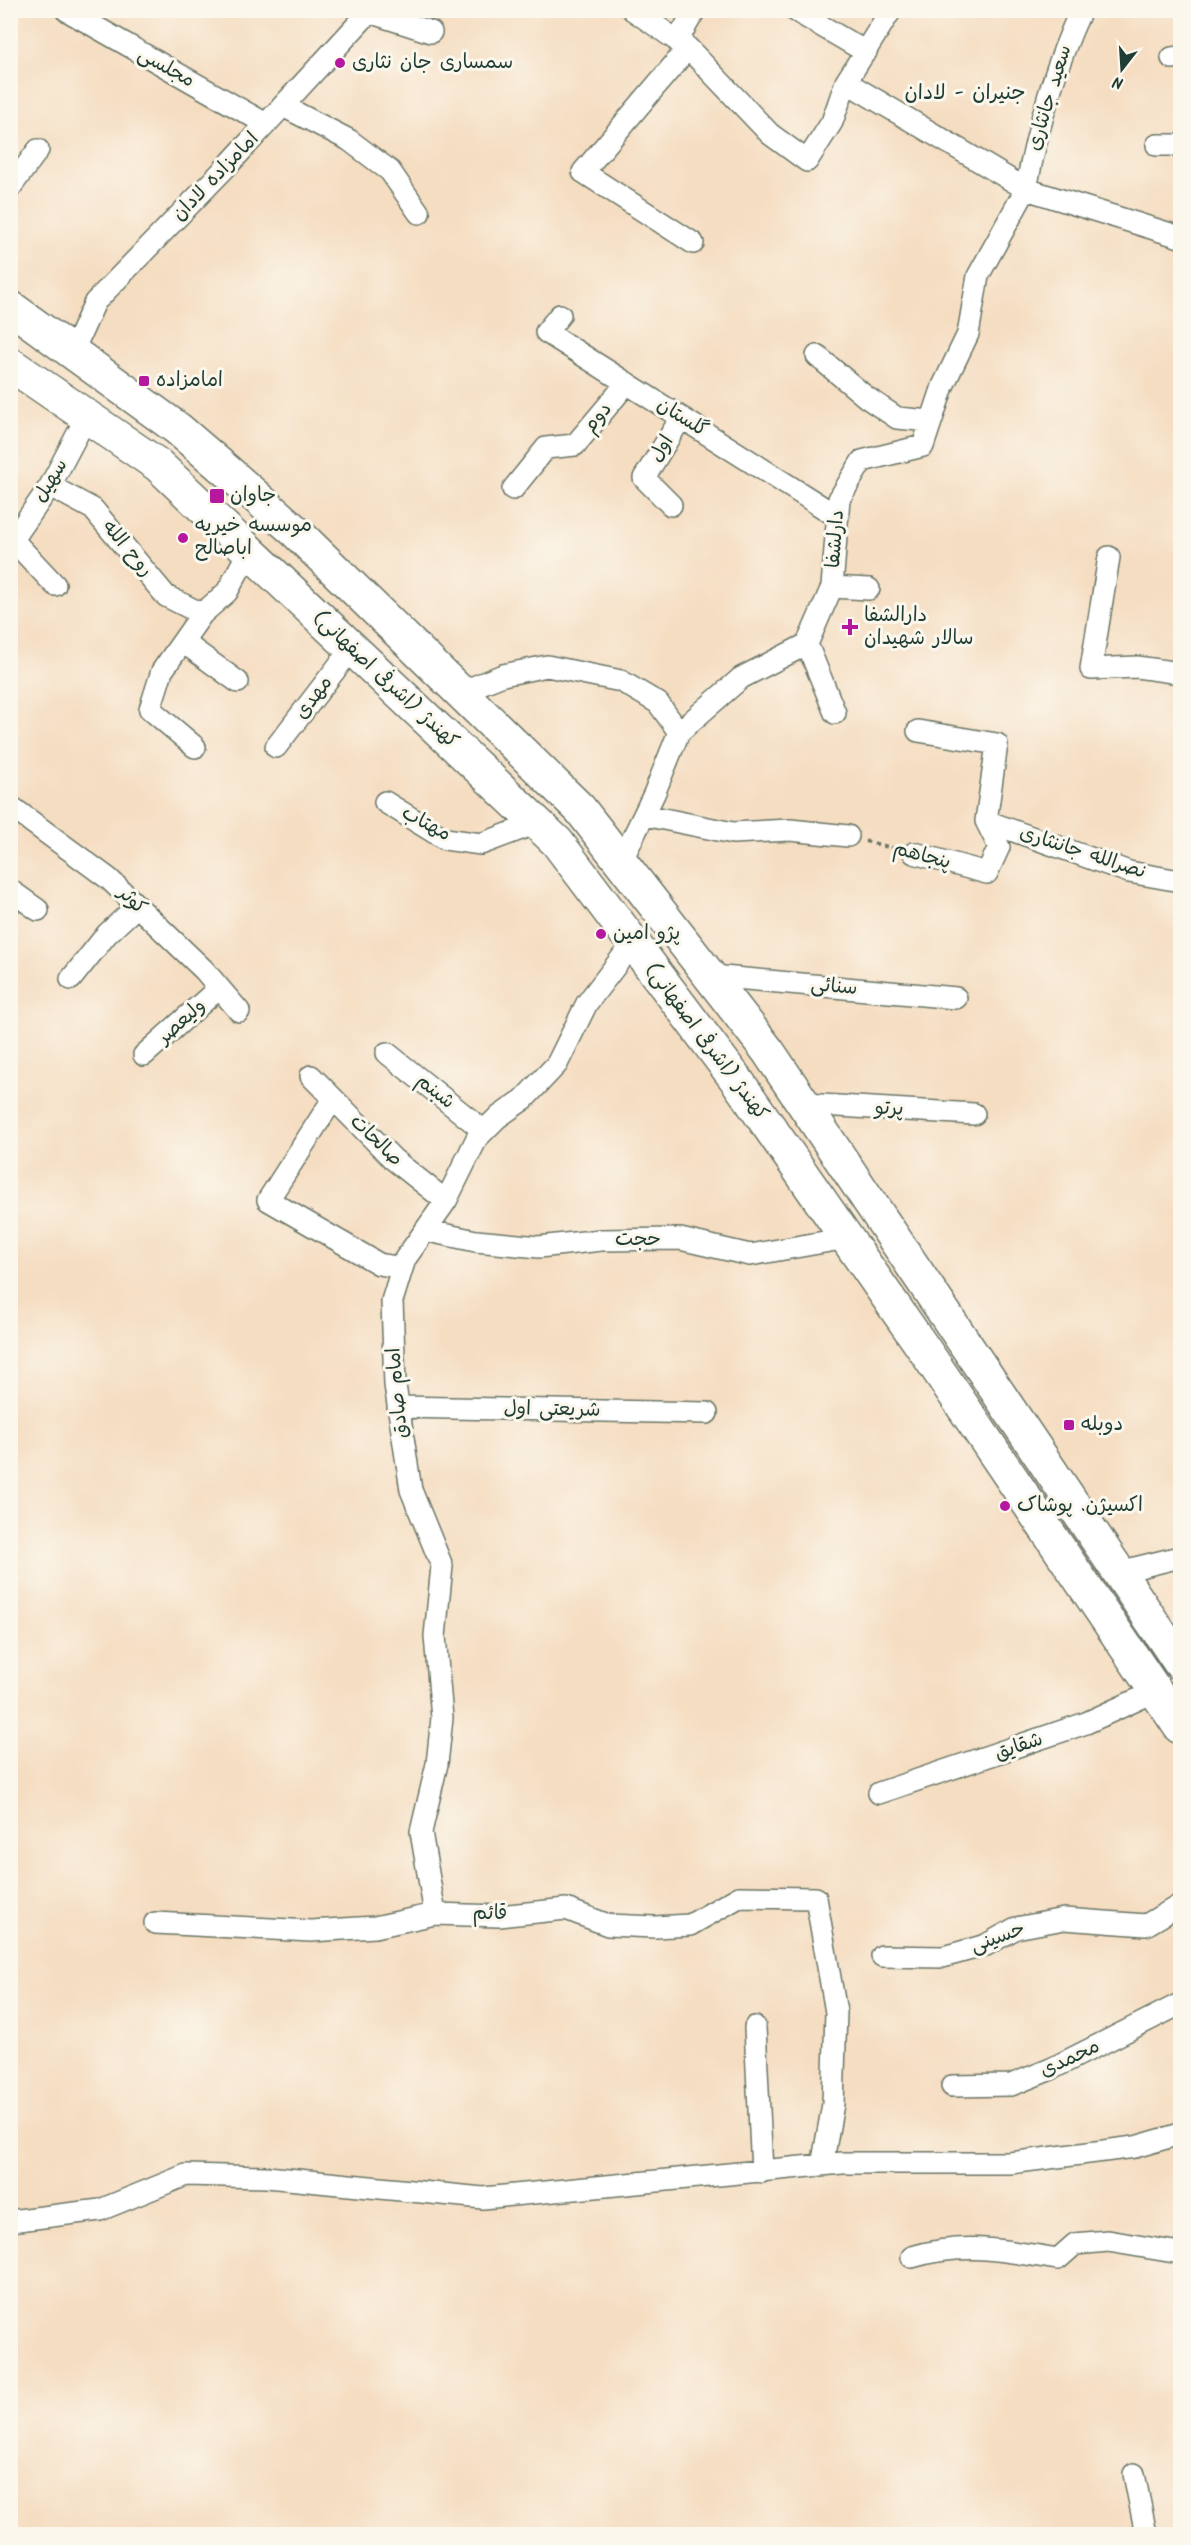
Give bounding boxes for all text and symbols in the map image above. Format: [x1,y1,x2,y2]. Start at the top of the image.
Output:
street label: مجلسی [131,39,201,97]
north arrow [1092,39,1152,99]
street label: سعید جانثاری [1019,41,1081,155]
place label: سمساری جان نثاری [352,47,513,79]
marker: سمساری جان نثاری [333,56,347,70]
text: N [1110,68,1127,95]
district label: جنیران - لادان [904,77,1026,110]
street label: امامزاده لادان [165,125,267,229]
place label: امامزاده [156,365,223,397]
marker: امامزاده [137,374,151,388]
street label: گلستان [650,390,714,446]
street label: دوم [575,395,621,441]
street label: اول [641,429,683,469]
street label: سهیل [25,453,77,509]
place label: جاوان [230,480,276,512]
marker: جاوان [208,487,226,505]
street label: دارلشفا [818,509,854,569]
place label: موسسه خیریه اباصالح [195,510,312,565]
street label: روح الله [93,513,161,585]
marker: موسسه خیریه اباصالح [176,531,190,545]
place label: دارالشفا سالار شهیدان [864,600,973,655]
street label: کهندژ (اشرفی اصفهانی) [304,603,466,757]
marker: دارالشفا سالار شهیدان [841,618,859,636]
street label: مهدی [287,669,341,727]
street label: مهتاب [395,798,457,850]
street label: نصرالله جاننثاری [1015,817,1151,889]
street label: پنجاهم [890,833,954,879]
street label: کوثر [108,878,154,923]
place label: پژو امین [613,918,680,950]
marker: پژو امین [594,927,608,941]
street label: کهندژ (اشرفی اصفهانی) [636,956,776,1128]
street label: سنائی [809,969,859,1005]
street label: ولیعصر [149,991,214,1054]
street label: شبنم [408,1066,462,1118]
street label: پرتو [873,1092,904,1126]
street label: صالحات [342,1107,410,1175]
street label: حجت [615,1224,661,1256]
street label: امام صادق [378,1346,418,1440]
street label: شریعتی اول [503,1393,601,1427]
place label: دوبله [1081,1409,1123,1441]
marker: دوبله [1062,1418,1076,1432]
place label: اکسیژن. پوشاک [1017,1490,1143,1522]
marker: اکسیژن. پوشاک [998,1499,1012,1513]
street label: شقایق [991,1724,1047,1770]
street label: قائم [473,1898,507,1930]
street label: حسینی [966,1913,1030,1963]
street label: محمدی [1035,2031,1105,2087]

